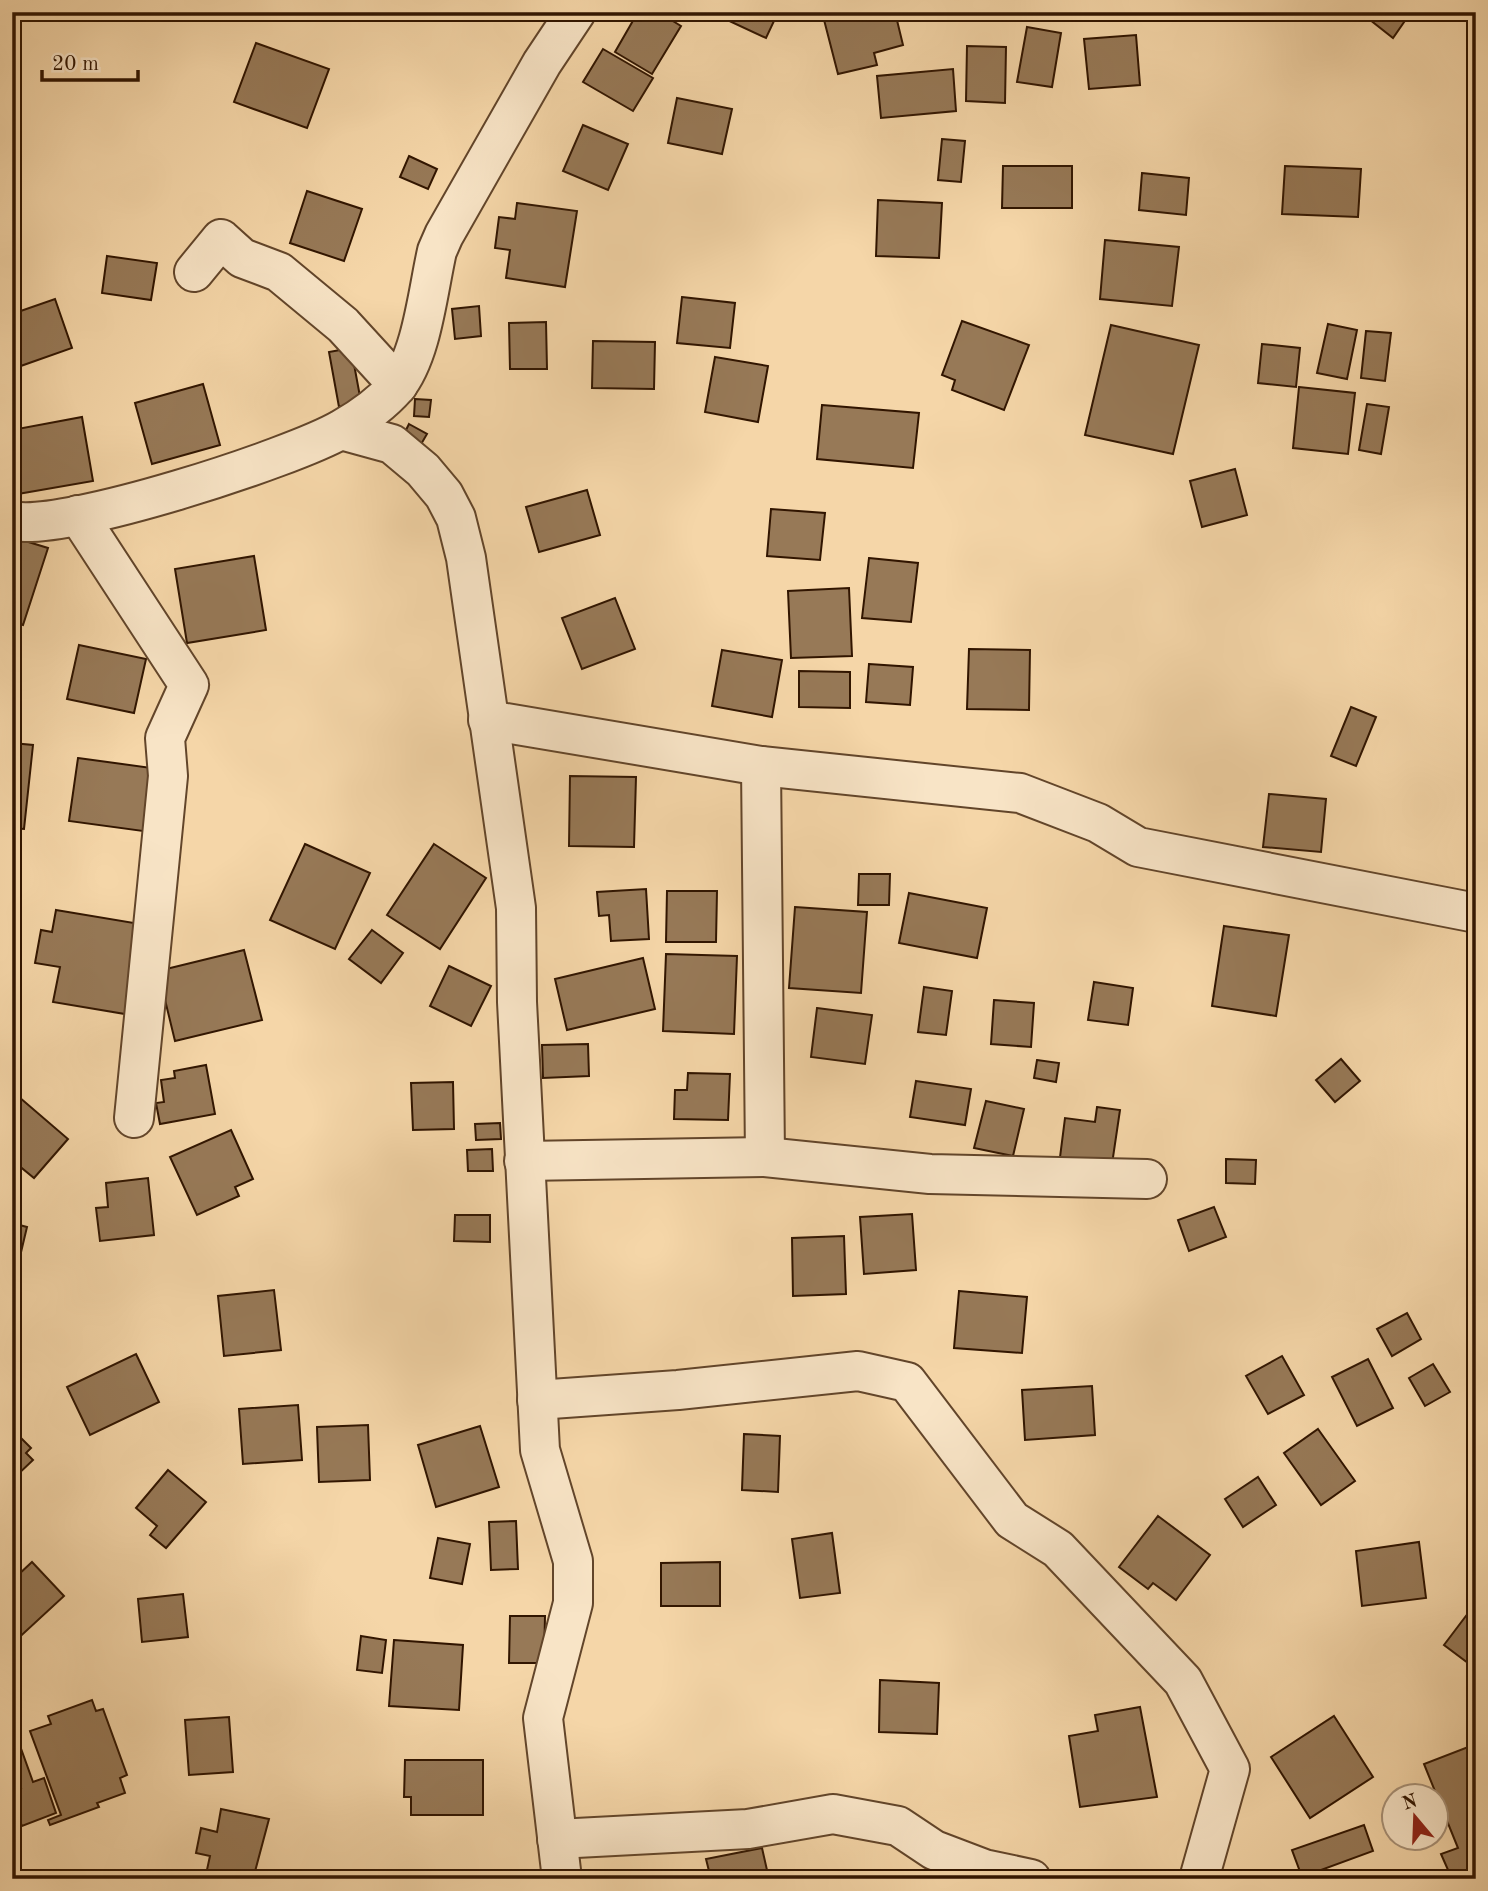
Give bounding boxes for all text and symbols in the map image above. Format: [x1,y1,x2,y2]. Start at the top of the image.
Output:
scale bar [42,38,138,82]
text: 20 m [52,54,99,75]
north arrow [1380,1783,1450,1853]
text: N [1400,1792,1421,1815]

